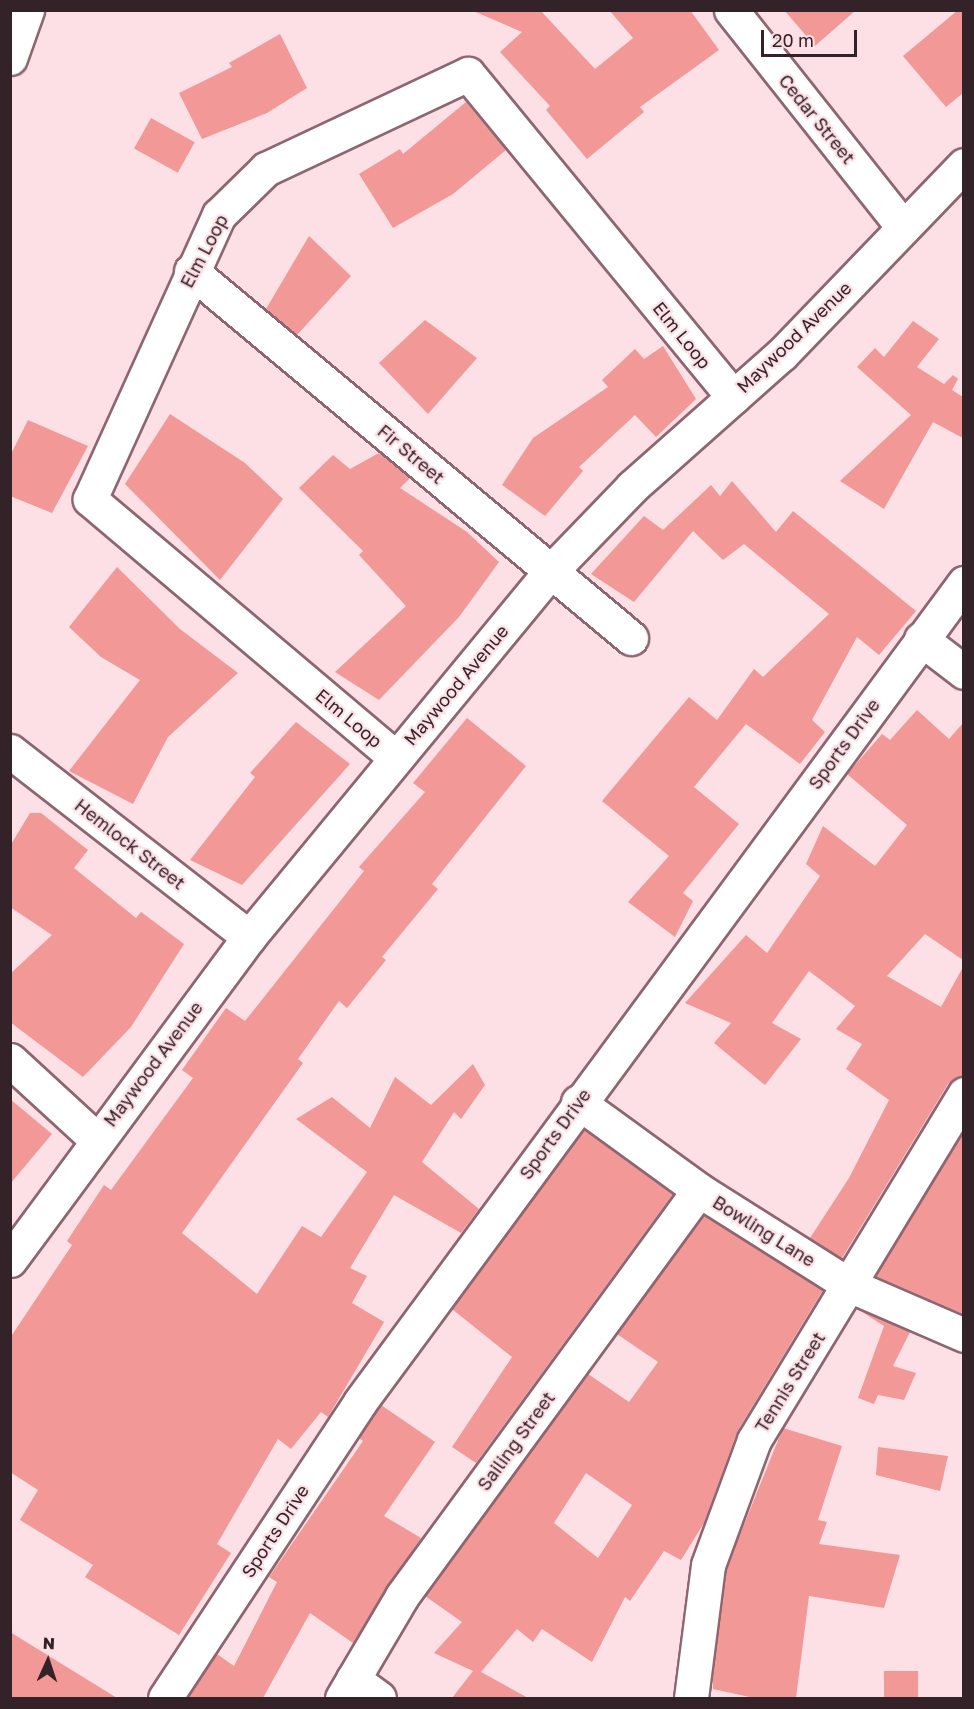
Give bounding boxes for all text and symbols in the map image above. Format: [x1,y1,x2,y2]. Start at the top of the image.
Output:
scale bar [764,18,860,56]
text: 20 m [772,29,814,51]
street label: Cedar Street [774,70,860,168]
street label: Elm Loop [176,211,232,291]
street label: Maywood Avenue [732,277,856,397]
street label: Elm Loop [648,297,716,373]
street label: Fir Street [373,420,449,488]
street label: Maywood Avenue [399,620,513,750]
street label: Elm Loop [311,684,387,752]
street label: Sports Drive [804,695,884,793]
street label: Hemlock Street [70,794,190,894]
street label: Maywood Avenue [99,997,207,1131]
street label: Sports Drive [515,1085,595,1183]
street label: Bowling Lane [709,1191,819,1271]
street label: Tennis Street [751,1328,829,1436]
street label: Sailing Street [473,1387,559,1495]
street label: Sports Drive [237,1480,313,1582]
north arrow [18,1631,78,1691]
text: N [42,1633,56,1653]

